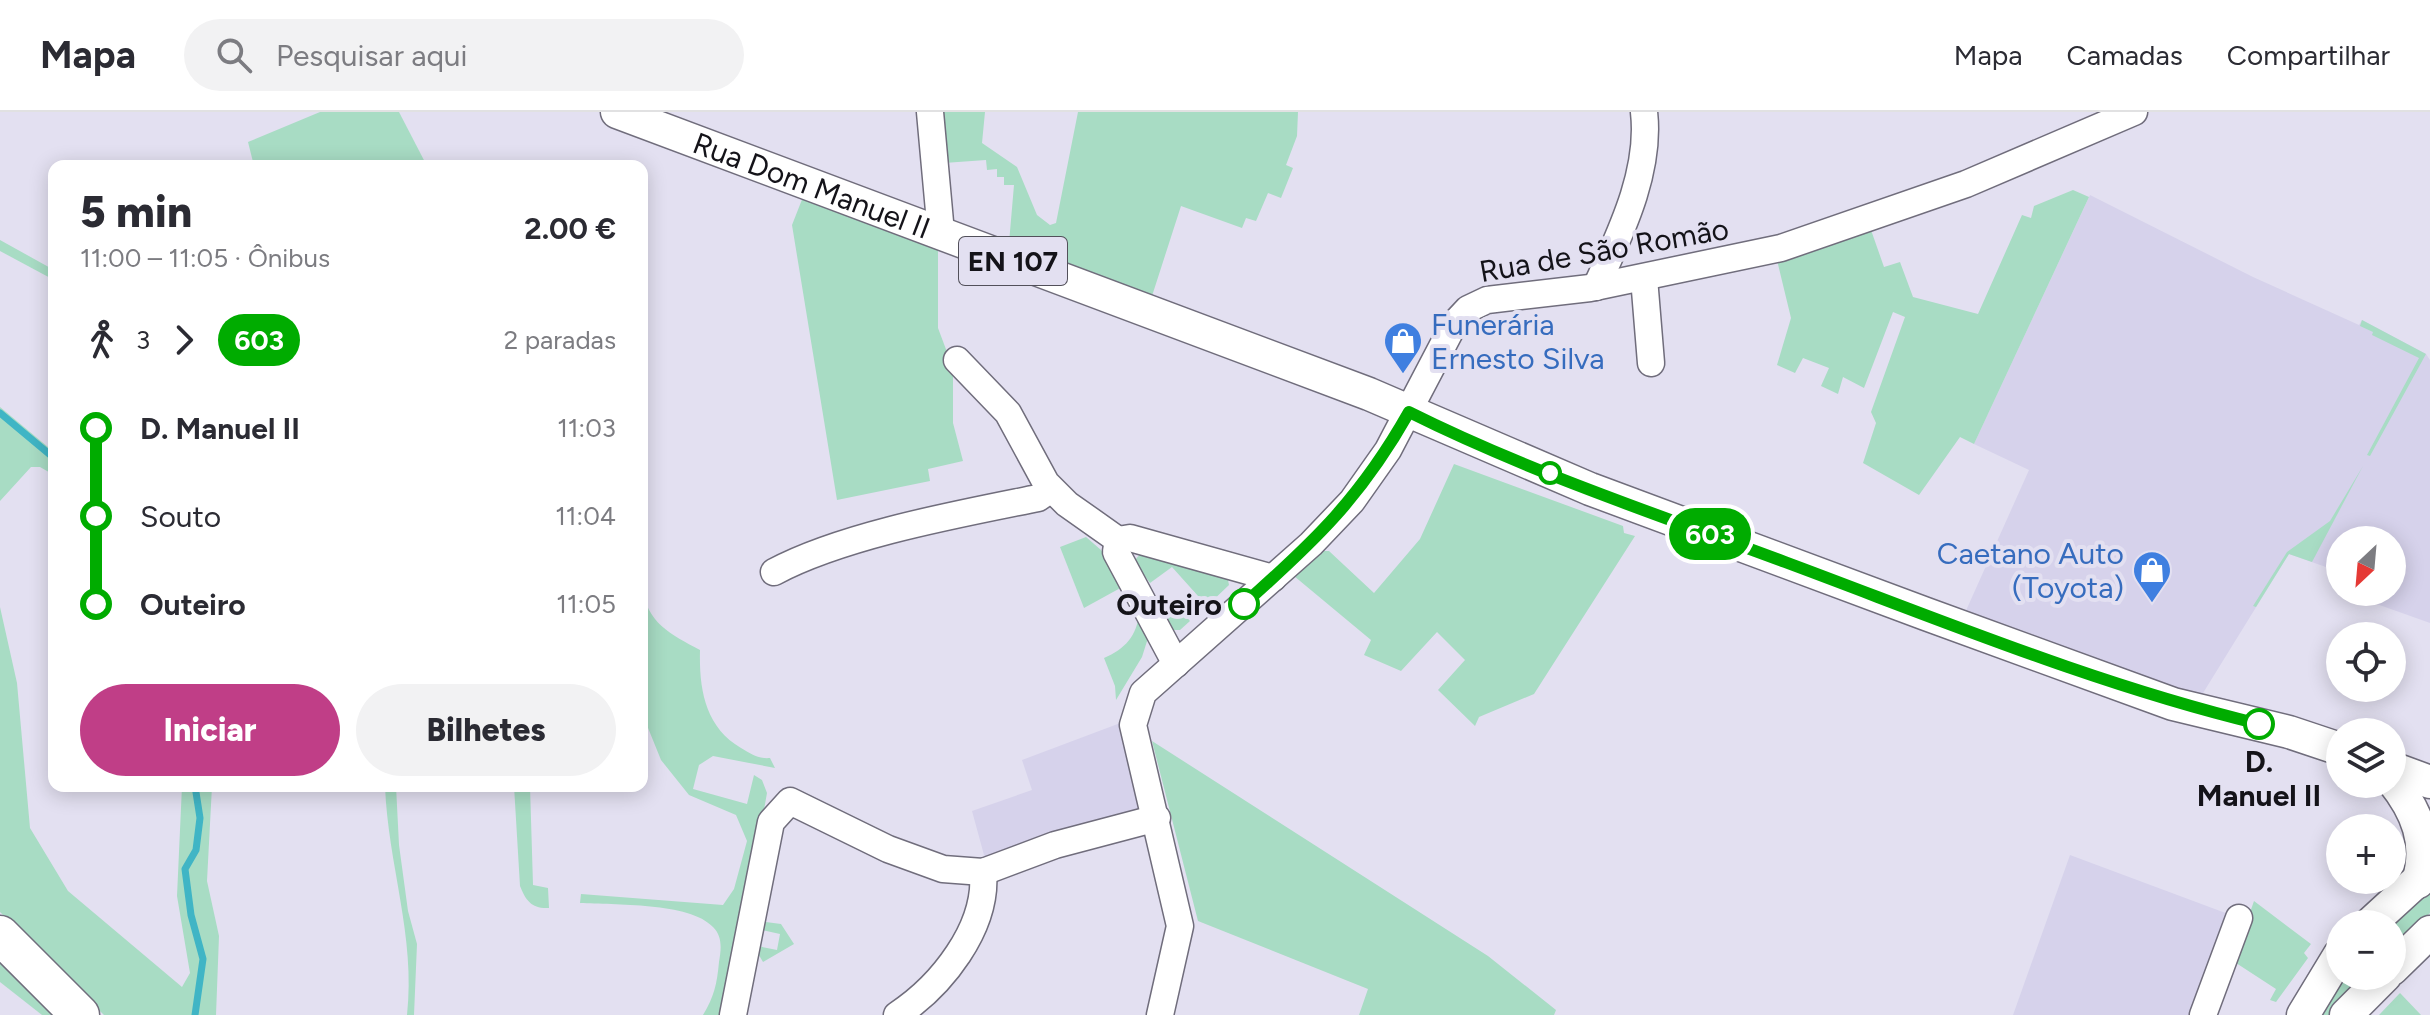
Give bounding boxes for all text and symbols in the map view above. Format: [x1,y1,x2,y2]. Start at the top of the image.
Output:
search box [184,19,744,91]
text: Mapa [40,32,136,78]
icon: search [212,33,256,77]
text: Pesquisar aqui [276,37,468,74]
text: Mapa [1954,38,2023,72]
text: Camadas [2067,38,2183,72]
text: Compartilhar [2227,38,2390,72]
street label: Rua Dom Manuel II [688,124,935,246]
text: 5 min [80,185,192,238]
text: 2.00 € [524,210,616,247]
street label: Rua de São Romão [1476,210,1732,290]
road number: EN 107 [959,237,1067,285]
text: 11:00 – 11:05 · Ônibus [80,242,330,274]
place label: Funerária Ernesto Silva [1431,306,1605,377]
icon: walk [80,318,124,362]
icon: forward [162,318,206,362]
shop icon: Funerária Ernesto Silva [1382,320,1424,375]
text: 603 [234,323,284,357]
text: 3 [136,324,150,356]
text: 2 paradas [504,324,616,356]
text: D. Manuel II [140,410,300,447]
text: 11:03 [557,412,616,444]
unlabelled marker [1539,462,1561,484]
text: Souto [140,498,221,535]
text: 11:04 [555,500,616,532]
line badge: 603 [1664,508,1756,560]
text: 603 [1685,517,1735,551]
north arrow [2326,526,2406,606]
map controls [2326,526,2406,990]
place label: Caetano Auto (Toyota) [1937,535,2124,606]
shop icon: Caetano Auto (Toyota) [2131,549,2173,604]
text: Outeiro [140,586,246,623]
place label: Outeiro [1116,586,1222,623]
text: 11:05 [556,588,616,620]
marker: Outeiro [1229,589,1259,619]
button: locate [2326,622,2406,702]
button: Iniciar [80,684,340,776]
button: Bilhetes [356,684,616,776]
marker: D. Manuel II [2244,709,2274,739]
button: layers [2326,718,2406,798]
place label: D. Manuel II [2197,743,2321,814]
button: + [2326,814,2406,894]
button: − [2326,910,2406,990]

